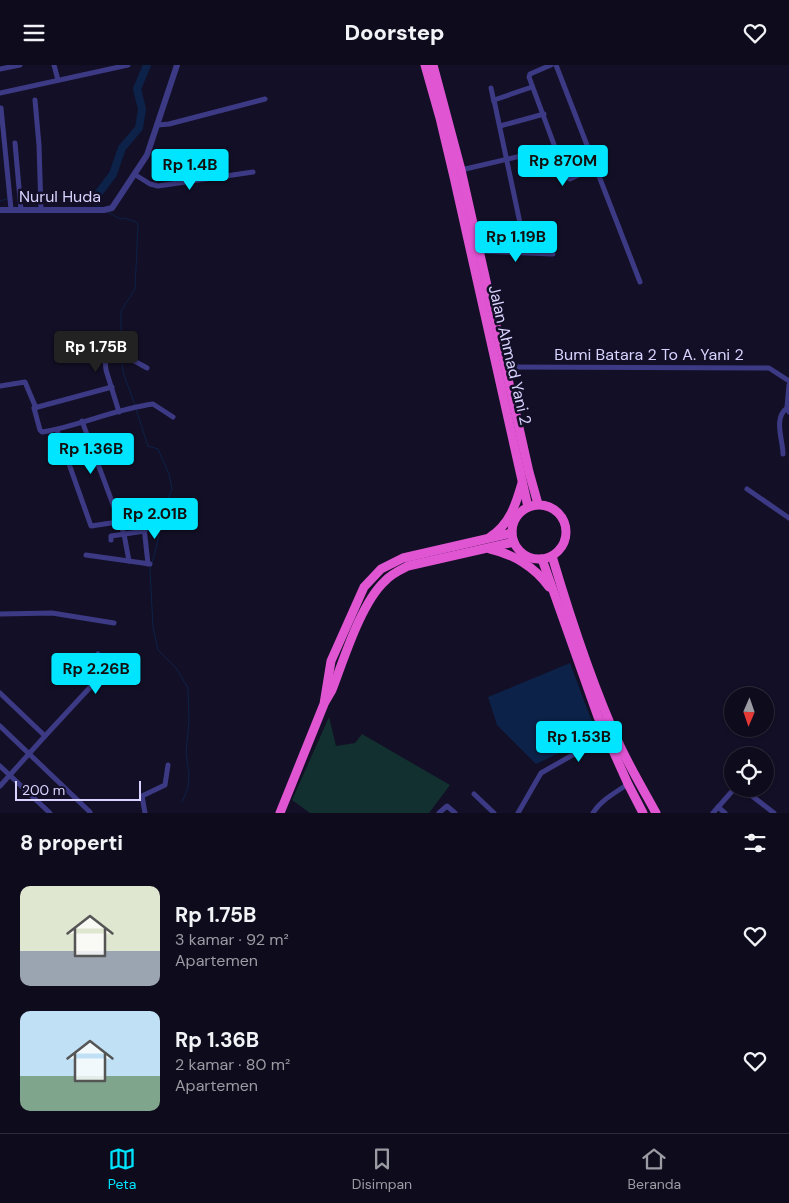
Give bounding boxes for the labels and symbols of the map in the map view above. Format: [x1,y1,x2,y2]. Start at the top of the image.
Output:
pin: Rp 870M [517,145,609,187]
pin: Rp 1.4B [144,149,236,191]
street label: Nurul Huda [19,186,101,207]
pin: Rp 1.19B [464,221,568,263]
street label: Jalan Ahmad Yani 2 [484,283,536,427]
pin: Rp 1.75B [44,331,148,373]
street label: Bumi Batara 2 To A. Yani 2 [554,344,744,365]
pin: Rp 1.36B [39,433,143,475]
pin: Rp 2.01B [103,497,207,540]
pin: Rp 2.26B [44,653,148,695]
north arrow [724,687,774,737]
pin: Rp 1.53B [527,721,631,763]
scale bar [15,778,141,801]

